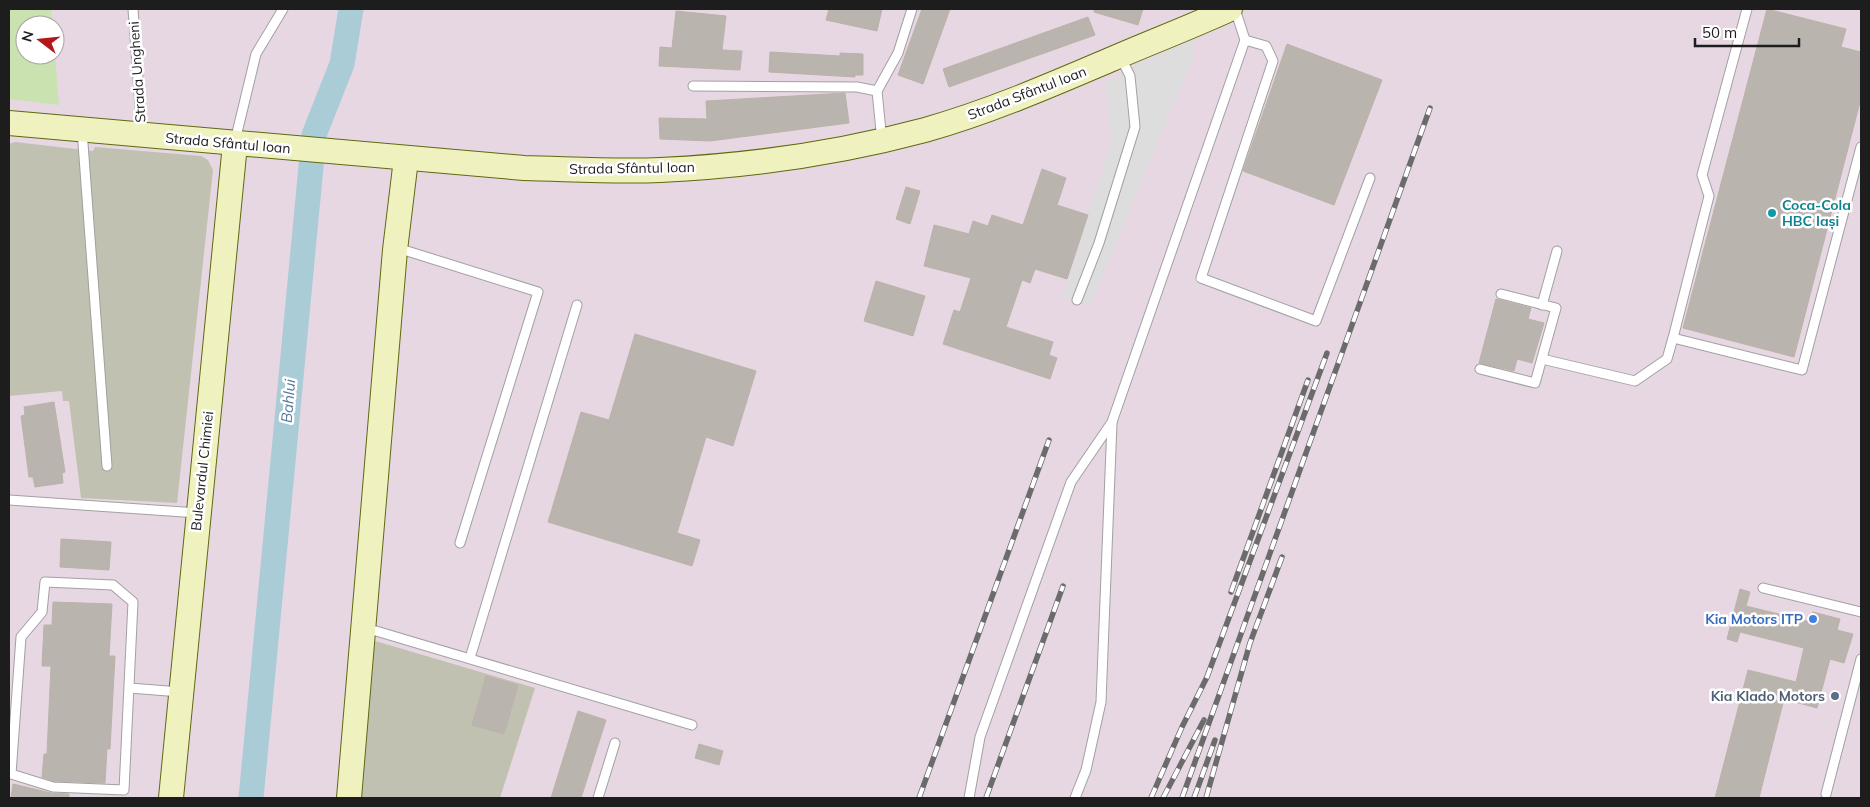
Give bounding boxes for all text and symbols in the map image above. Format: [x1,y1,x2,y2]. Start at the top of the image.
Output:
north arrow [15,15,65,65]
scale bar [1695,15,1799,47]
street label: Strada Ungheni [124,21,150,123]
text: 50 m [1702,23,1737,42]
text: N [17,29,38,44]
street label: Strada Sfântul Ioan [965,62,1089,124]
street label: Strada Sfântul Ioan [165,129,291,157]
street label: Strada Sfântul Ioan [569,158,695,178]
place label: Coca-Cola HBC Iași [1782,196,1851,230]
marker: Coca-Cola HBC Iași [1766,207,1778,219]
water label: Bahlui [277,378,299,424]
street label: Bulevardul Chimiei [187,410,217,532]
place label: Kia Motors ITP [1705,610,1803,628]
marker: Kia Motors ITP [1807,613,1819,625]
place label: Kia Klado Motors [1711,687,1825,705]
marker: Kia Klado Motors [1829,690,1841,702]

